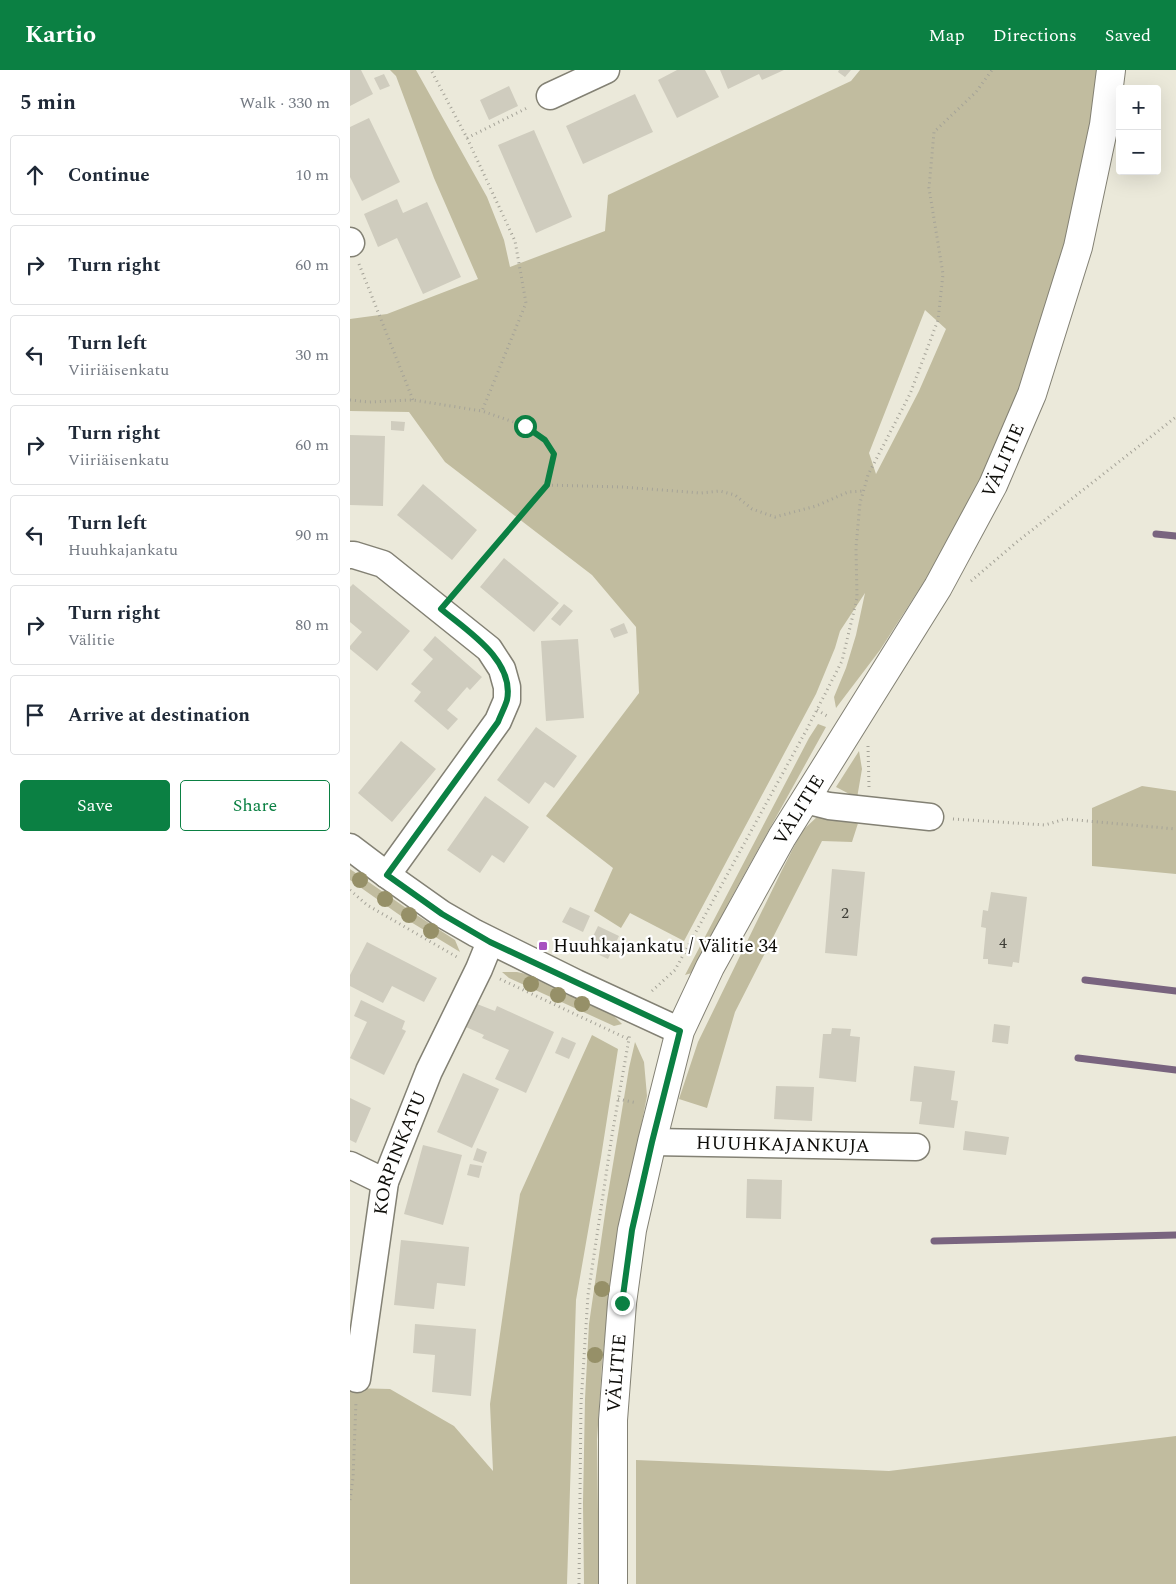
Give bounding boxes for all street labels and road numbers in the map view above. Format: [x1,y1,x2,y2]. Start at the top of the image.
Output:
street label: VÄLITIE [974,419,1032,503]
street label: VÄLITIE [766,769,832,850]
street label: KORPINKATU [366,1086,434,1217]
street label: HUUHKAJANKUJA [696,1128,870,1161]
street label: VÄLITIE [599,1333,634,1413]

